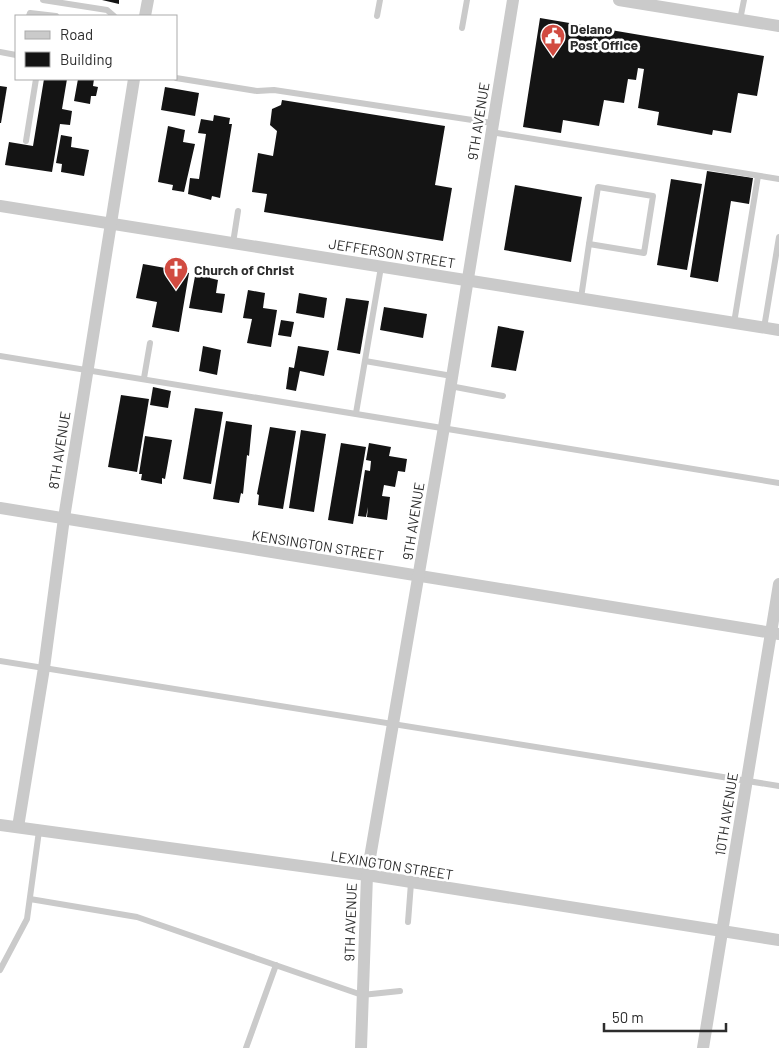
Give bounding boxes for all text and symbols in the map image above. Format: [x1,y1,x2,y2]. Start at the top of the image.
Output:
legend [15,15,178,80]
place label: Delano Post Office [570,20,639,53]
public building icon: Delano Post Office [540,23,566,57]
text: Road [60,25,93,43]
text: Building [60,50,113,68]
street label: 9TH AVENUE [463,81,493,161]
street label: JEFFERSON STREET [327,235,457,271]
church icon: Church of Christ [163,256,189,290]
place label: Church of Christ [194,261,294,278]
street label: 8TH AVENUE [44,410,74,490]
street label: 9TH AVENUE [398,481,428,561]
street label: KENSINGTON STREET [251,526,385,564]
street label: 10TH AVENUE [711,771,741,857]
street label: LEXINGTON STREET [330,847,454,883]
street label: 9TH AVENUE [340,882,360,962]
scale bar [604,1000,726,1032]
text: 50 m [612,1008,644,1026]

